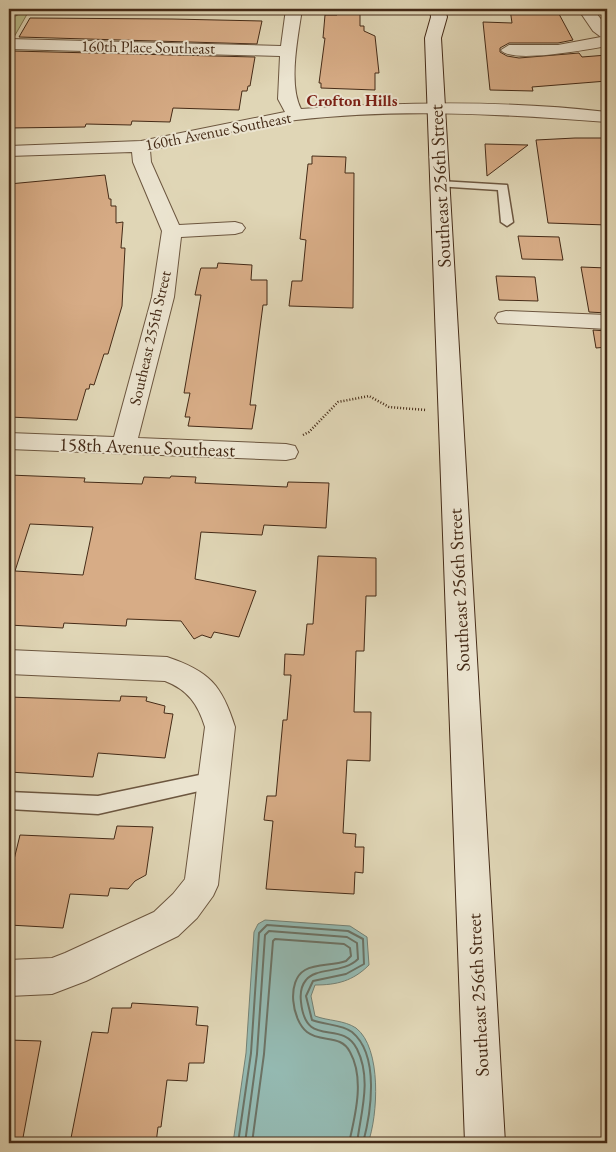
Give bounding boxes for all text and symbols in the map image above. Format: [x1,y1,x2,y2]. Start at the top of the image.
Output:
street label: 160th Place Southeast [81,35,215,59]
district label: Crofton Hills [307,90,398,111]
street label: Southeast 256th Street [423,104,457,268]
street label: 160th Avenue Southeast [143,107,293,155]
street label: Southeast 255th Street [124,269,176,407]
street label: 158th Avenue Southeast [58,431,236,463]
street label: Southeast 256th Street [442,508,476,672]
street label: Southeast 256th Street [461,913,495,1077]

